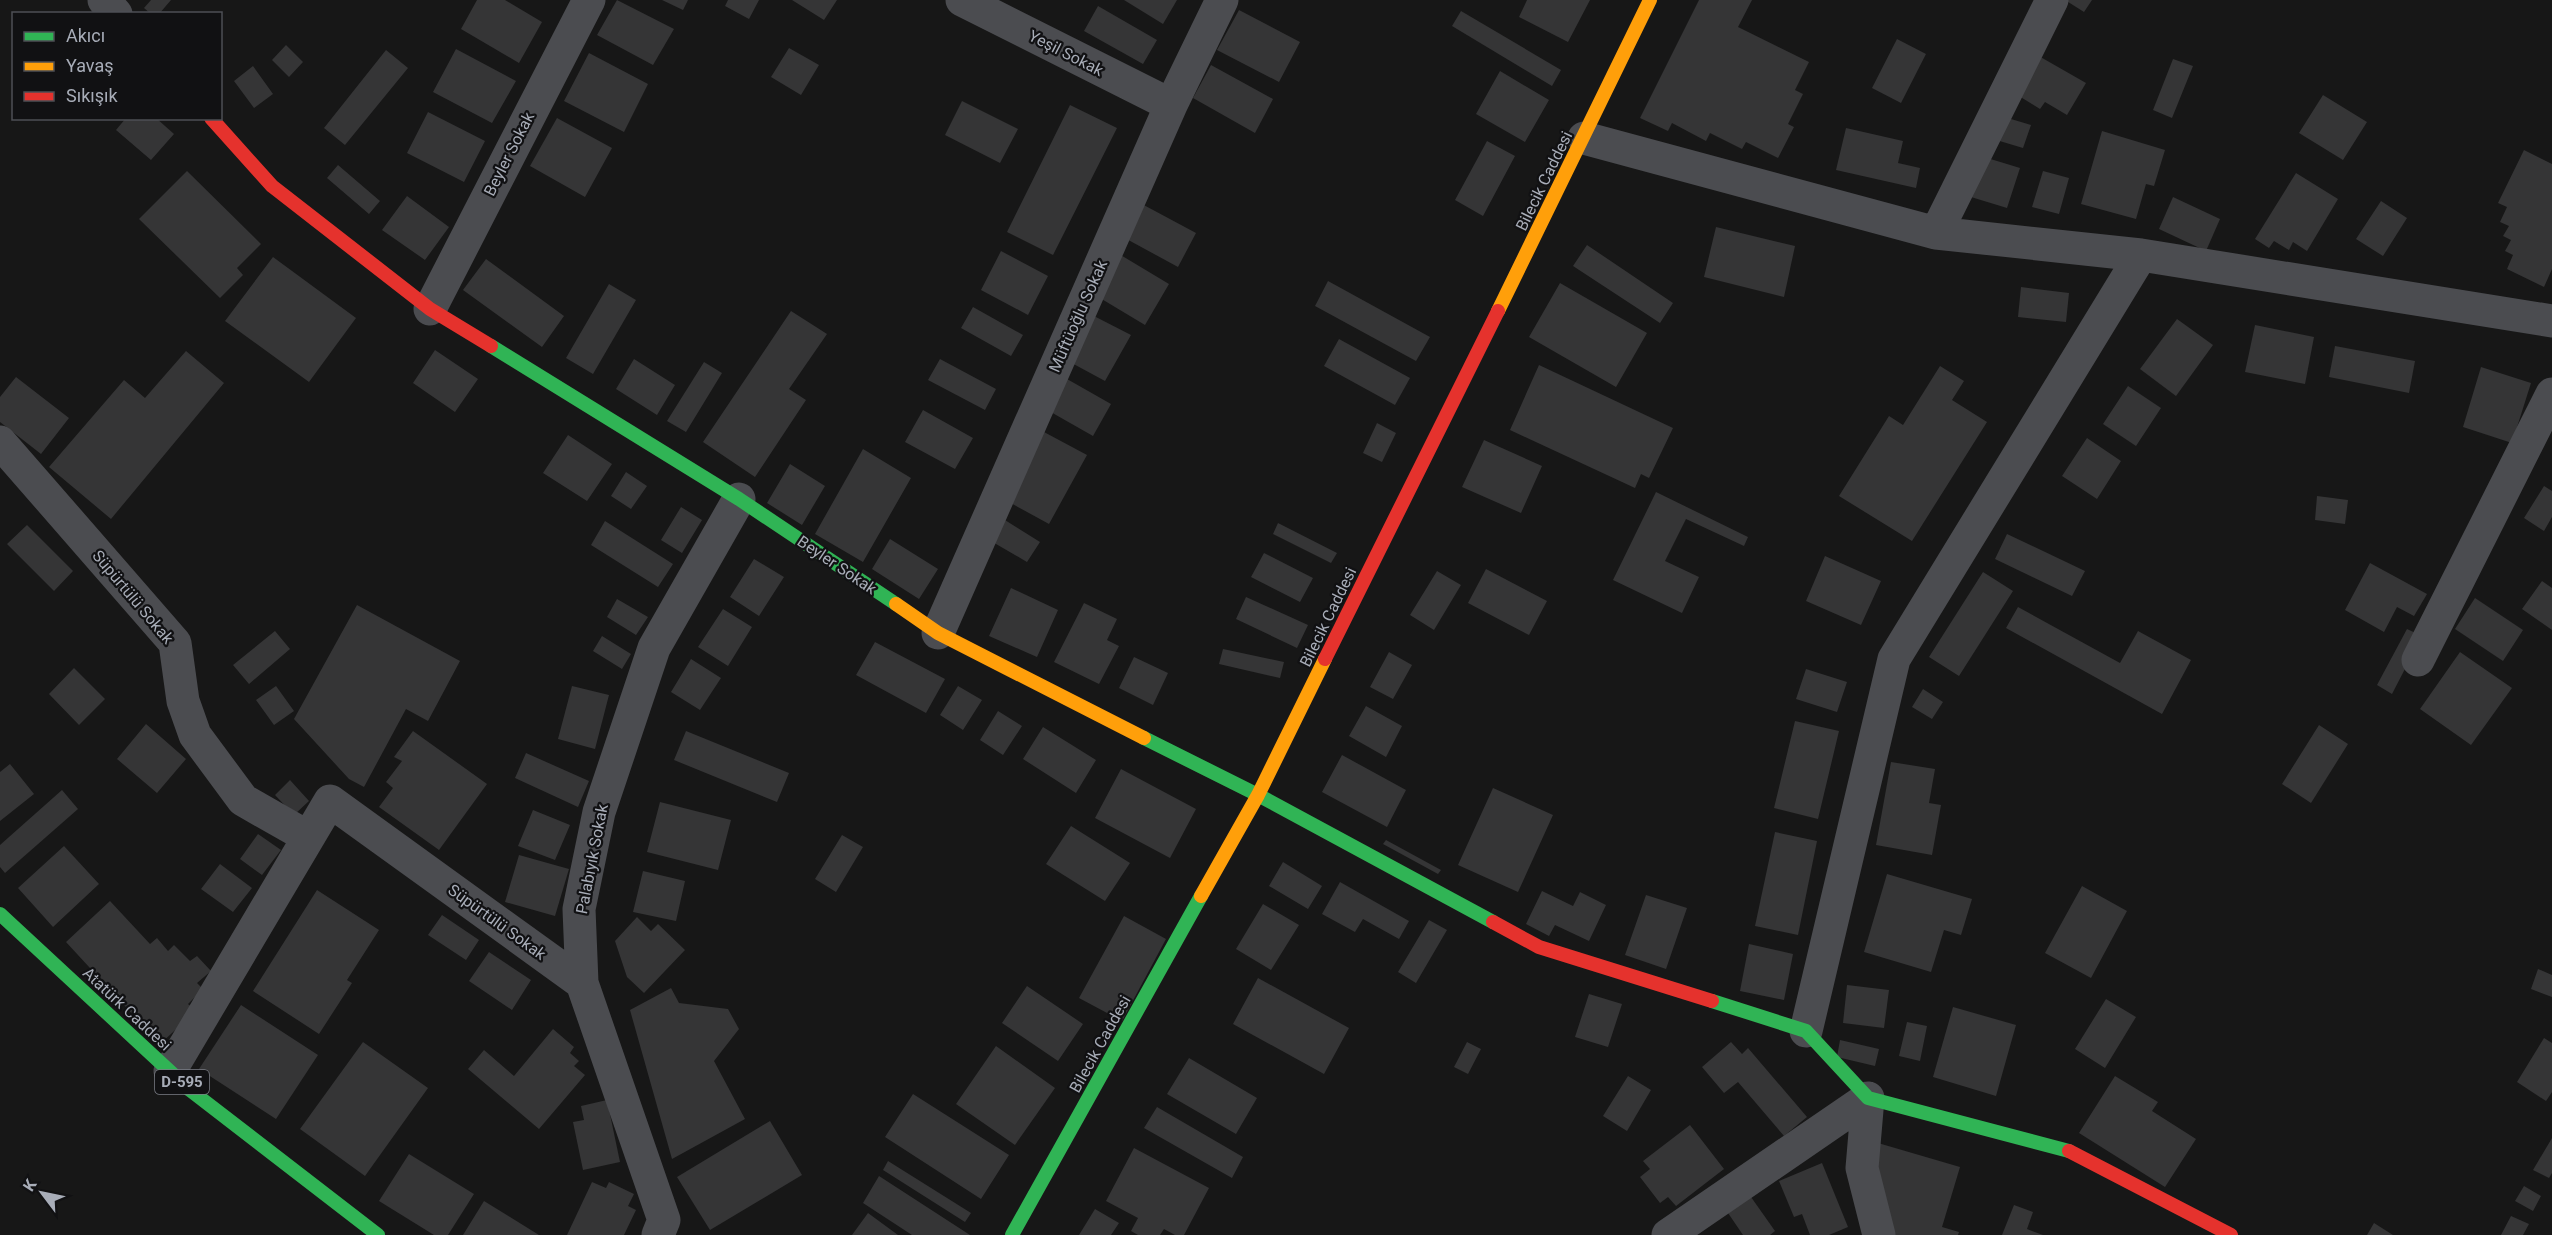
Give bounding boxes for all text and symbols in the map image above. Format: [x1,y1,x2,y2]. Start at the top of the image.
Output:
legend [12,12,222,120]
text: Akıcı [66,25,105,46]
street label: Yeşil Sokak [1026,26,1107,80]
text: Yavaş [66,55,114,76]
text: Sıkışık [66,85,118,106]
street label: Beyler Sokak [480,108,539,199]
street label: Bilecik Caddesi [1512,128,1576,234]
street label: Müftüoğlu Sokak [1045,256,1112,375]
street label: Beyler Sokak [794,532,881,599]
street label: Süpürtülü Sokak [88,546,178,648]
street label: Bilecik Caddesi [1296,564,1360,670]
street label: Palabıyık Sokak [572,802,612,915]
street label: Süpürtülü Sokak [444,880,550,964]
street label: Atatürk Caddesi [79,963,175,1055]
street label: Bilecik Caddesi [1065,992,1135,1096]
road number: D-595 [155,1070,209,1094]
north arrow [12,1163,72,1223]
text: K [19,1175,41,1195]

